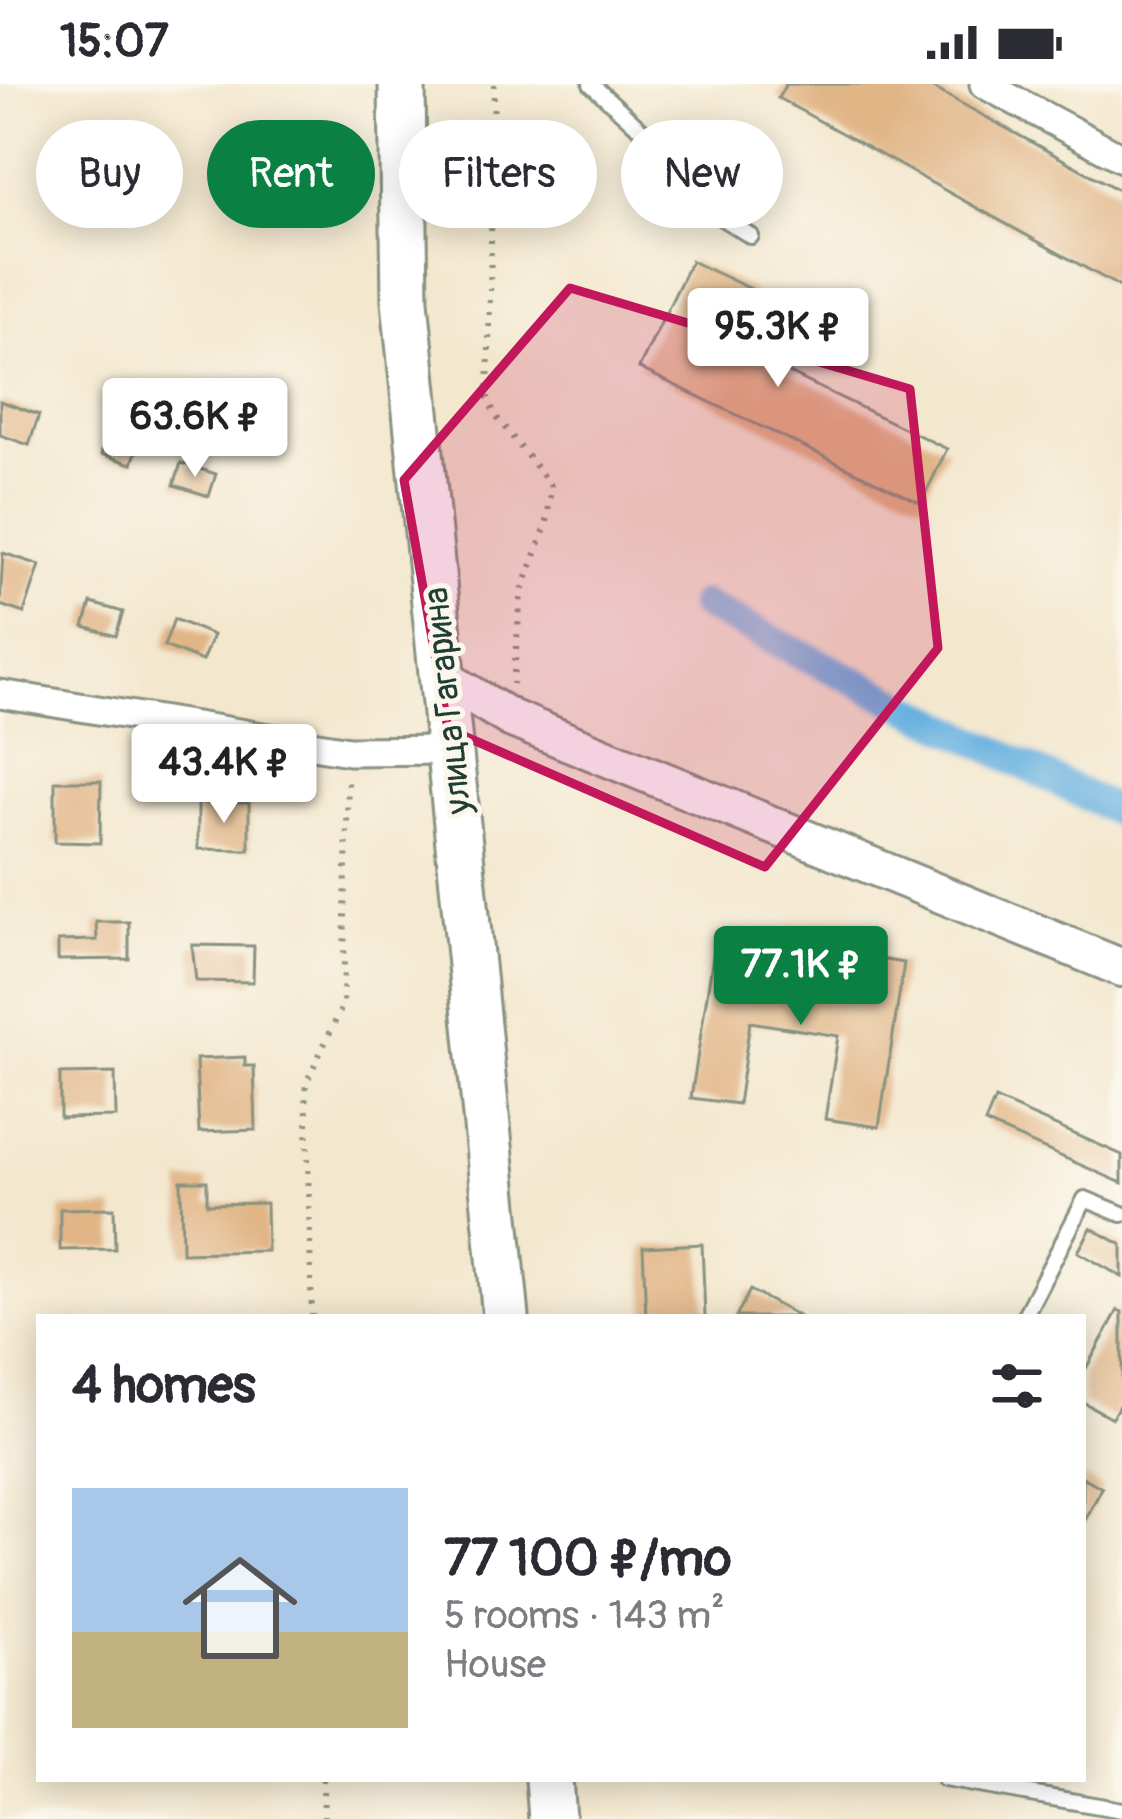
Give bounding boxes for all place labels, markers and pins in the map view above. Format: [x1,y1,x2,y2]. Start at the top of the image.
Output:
pin: 95.3K ₽ [667,288,889,390]
pin: 63.6K ₽ [84,378,306,480]
pin: 43.4K ₽ [113,724,335,826]
pin: 77.1K ₽ [690,926,912,1028]

